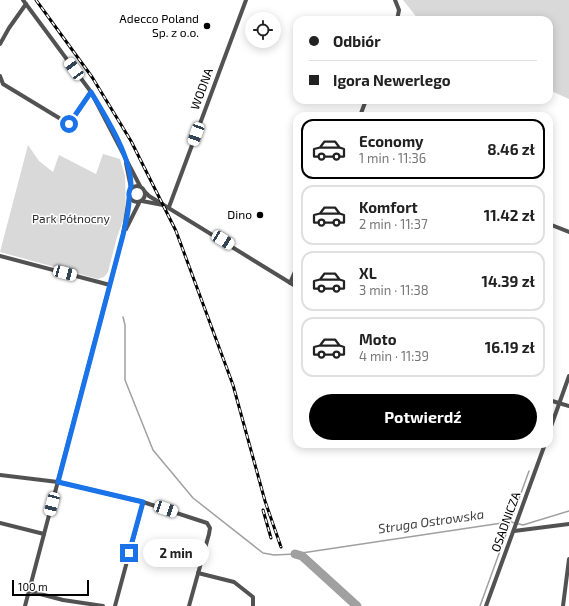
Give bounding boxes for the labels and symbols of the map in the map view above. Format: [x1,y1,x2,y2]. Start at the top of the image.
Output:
place label: Adecco Poland Sp. z o.o. [119,11,199,39]
marker: Adecco Poland Sp. z o.o. [202,21,212,31]
car [62,56,86,82]
street label: WODNA [187,65,215,111]
route start [60,115,78,133]
car [186,121,206,147]
place label: Dino [227,207,252,221]
marker: Dino [255,210,265,220]
park label: Park Północny [32,211,111,225]
car [210,229,236,251]
car [52,264,78,282]
street label: OSADNICZA [488,489,523,554]
car [43,491,61,517]
car [153,499,179,519]
water label: Struga Ostrowska [377,506,485,536]
callout: 2 min [143,539,209,567]
route end [120,544,138,562]
scale bar [12,578,89,597]

